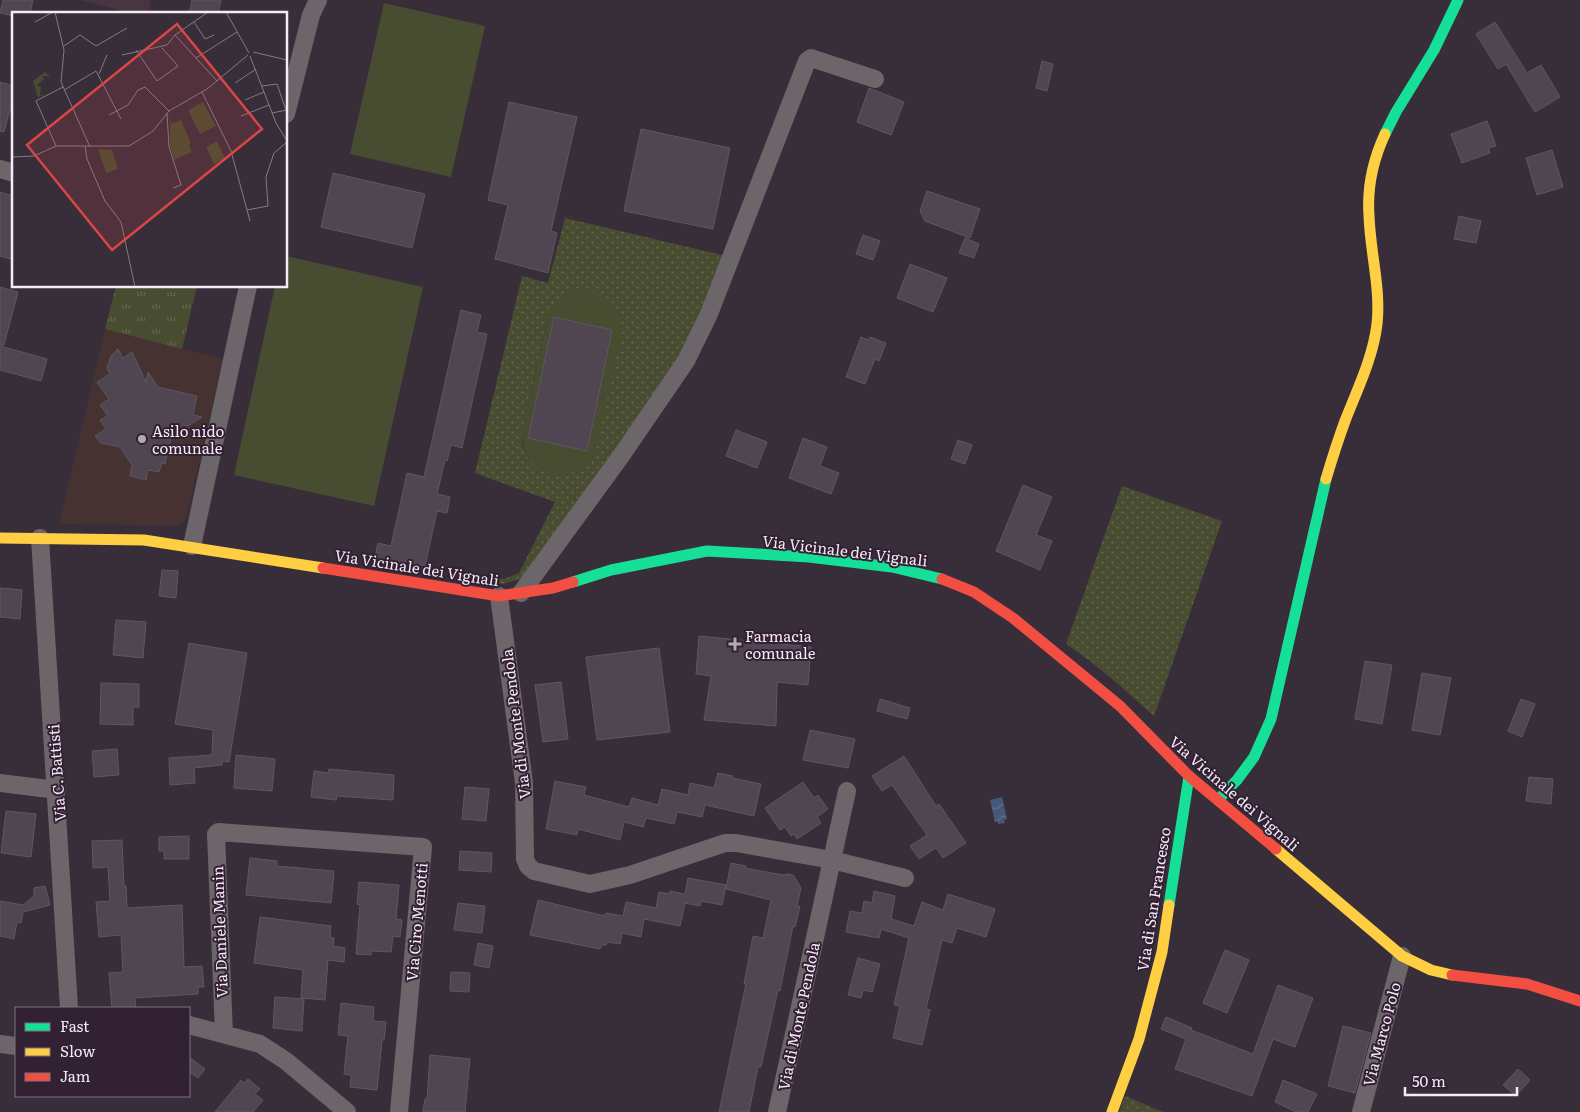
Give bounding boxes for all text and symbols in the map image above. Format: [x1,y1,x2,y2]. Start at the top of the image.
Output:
inset map [12,12,288,288]
place label: Asilo nido comunale [152,419,224,459]
marker: Asilo nido comunale [136,433,148,445]
street label: Via Vicinale dei Vignali [761,528,929,572]
street label: Via Vicinale dei Vignali [333,543,501,591]
place label: Farmacia comunale [745,624,816,664]
marker: Farmacia comunale [729,638,741,650]
street label: Via di Monte Pendola [494,647,536,800]
street label: Via C. Battisti [41,723,71,823]
street label: Via Vicinale dei Vignali [1165,730,1305,856]
street label: Via di San Francesco [1130,825,1176,973]
street label: Via Ciro Menotti [399,862,433,982]
street label: Via Daniele Manin [205,866,233,998]
street label: Via di Monte Pendola [771,939,825,1092]
street label: Via Marco Polo [1356,979,1406,1089]
legend [15,1007,190,1097]
text: Fast [60,1014,89,1037]
text: Slow [60,1039,95,1062]
text: Jam [60,1064,91,1087]
scale bar [1405,1064,1518,1096]
text: 50 m [1412,1069,1446,1092]

